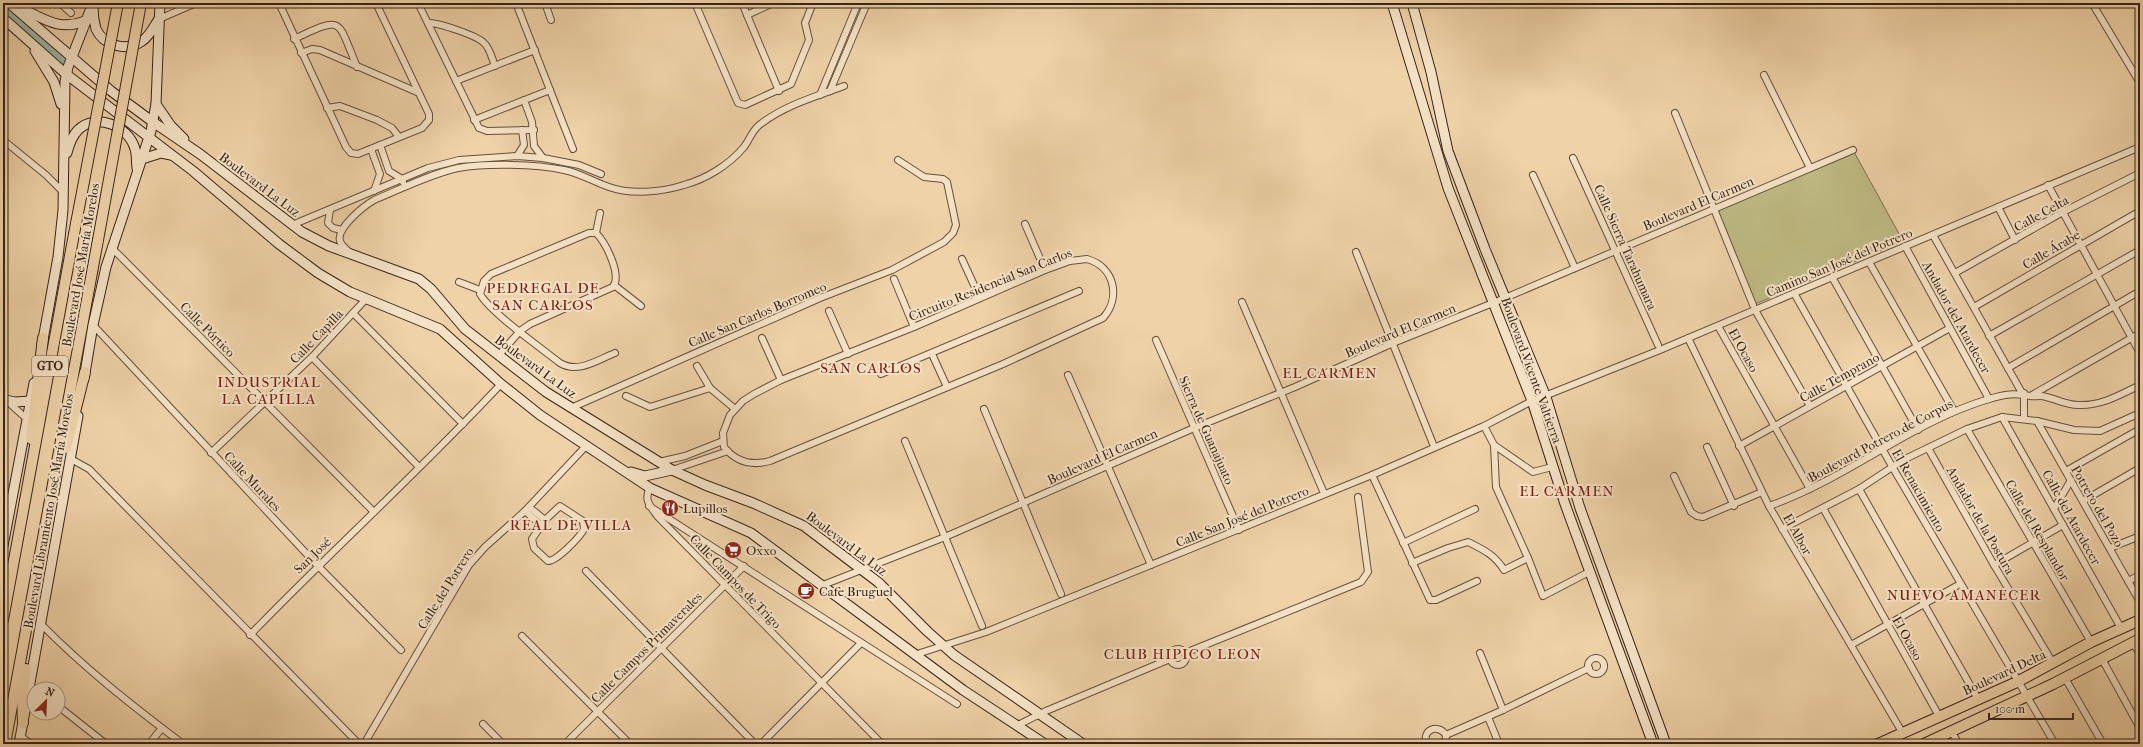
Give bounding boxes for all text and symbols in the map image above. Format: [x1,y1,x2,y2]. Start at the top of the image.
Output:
street label: Boulevard La Luz [216,149,303,220]
street label: Boulevard El Carmen [1640,173,1756,234]
street label: Boulevard José María Morelos [59,182,102,348]
street label: Calle Sierra Tarahumara [1591,182,1660,313]
street label: Calle Celta [2011,192,2072,235]
street label: Camino San José del Potrero [1764,225,1915,300]
street label: Calle Árabe [2020,227,2083,272]
street label: Circuito Residencial San Carlos [907,245,1074,324]
street label: Andador del Atardecer [1919,258,1994,377]
street label: Calle San Carlos Borromeo [686,278,829,350]
district label: PEDREGAL DE SAN CARLOS [486,279,600,314]
street label: Boulevard Vicente Valtierra [1498,295,1565,446]
street label: Calle Pórtico [177,299,238,360]
street label: Boulevard El Carmen [1342,300,1458,361]
street label: Calle Capilla [287,305,347,367]
street label: El Ocaso [1725,326,1762,375]
street label: Boulevard La Luz [492,332,580,401]
street label: Calle Temprano [1797,349,1882,405]
road number: GTO [32,356,68,376]
district label: SAN CARLOS [820,359,922,377]
district label: EL CARMEN [1282,364,1378,382]
district label: INDUSTRIAL LA CAPILLA [217,373,321,408]
street label: Sierra de Guanajuato [1176,374,1237,487]
street label: Boulevard Libramiento José María Morelos [20,392,77,630]
street label: Boulevard Potrero de Corpus [1805,396,1955,485]
street label: Boulevard El Carmen [1045,425,1160,488]
street label: El Renacimiento [1889,446,1948,535]
street label: Calle Murales [221,448,284,515]
street label: Andador de la Postura [1943,463,2018,578]
street label: Potrero del Pozo [2068,463,2127,550]
street label: Calle del Atardecer [2039,467,2104,568]
street label: Calle del Resplandor [2002,477,2073,584]
district label: EL CARMEN [1519,482,1615,500]
street label: Calle San José del Potrero [1174,483,1311,550]
restaurant icon: Lupillos [660,498,680,518]
place label: Lupillos [683,501,728,516]
street label: Boulevard La Luz [803,508,890,579]
street label: El Albor [1780,511,1815,558]
district label: REAL DE VILLA [510,516,632,534]
street label: Calle Campos de Trigo [687,531,785,632]
street label: San José [291,534,334,577]
supermarket icon: Oxxo [723,540,743,560]
place label: Oxxo [746,543,777,558]
street label: Calle del Potrero [414,544,477,632]
cafe icon: Cafe Bruguel [796,581,816,601]
place label: Cafe Bruguel [819,584,893,599]
district label: NUEVO AMANECER [1887,586,2041,604]
street label: Calle Campos Primaverales [588,589,705,706]
street label: El Ocaso [1889,614,1926,663]
district label: CLUB HIPICO LEON [1104,645,1262,663]
street label: Boulevard Delta [1960,646,2049,698]
north arrow [26,681,66,721]
text: N [43,685,57,700]
scale bar [1989,695,2073,721]
text: 100 m [1995,702,2025,716]

